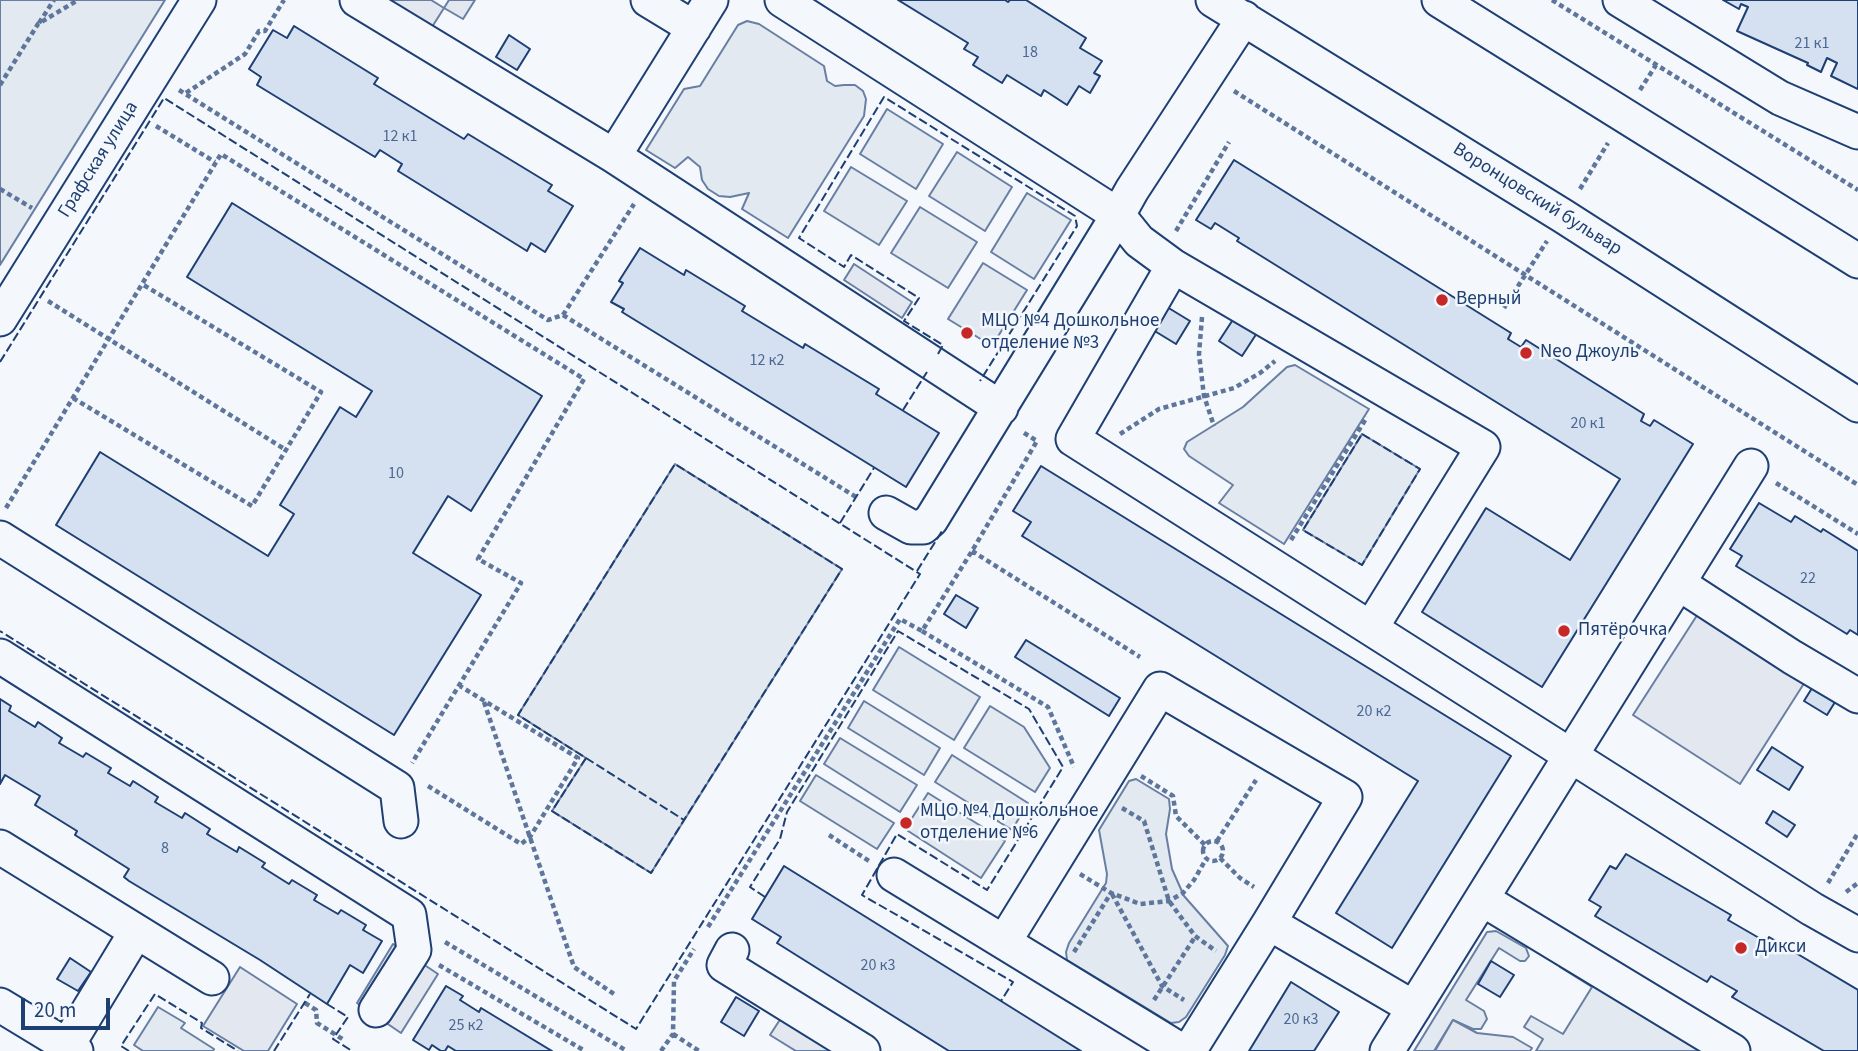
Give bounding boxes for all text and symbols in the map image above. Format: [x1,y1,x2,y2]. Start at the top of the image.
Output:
house number: 21 к1 [1795,34,1829,54]
house number: 18 [1022,43,1038,63]
street label: Графская улица [54,98,144,222]
house number: 12 к1 [383,127,417,147]
street label: Воронцовский бульвар [1448,139,1626,261]
place label: Верный [1456,289,1521,311]
marker: Верный [1434,292,1450,308]
place label: МЦО №4 Дошкольное отделение №3 [981,311,1159,355]
marker: МЦО №4 Дошкольное отделение №3 [959,325,975,341]
place label: Neo Джоуль [1540,342,1639,364]
marker: Neo Джоуль [1518,345,1534,361]
house number: 12 к2 [750,351,784,371]
house number: 20 к1 [1571,414,1605,434]
house number: 10 [388,464,404,484]
house number: 22 [1800,569,1816,589]
place label: Пятёрочка [1578,620,1667,642]
marker: Пятёрочка [1556,623,1572,639]
house number: 20 к2 [1357,702,1391,722]
place label: МЦО №4 Дошкольное отделение №6 [920,801,1098,845]
marker: МЦО №4 Дошкольное отделение №6 [898,815,914,831]
house number: 8 [161,839,169,859]
place label: Дикси [1755,937,1806,959]
marker: Дикси [1733,940,1749,956]
house number: 20 к3 [861,956,895,976]
scale bar [24,984,114,1028]
text: 20 m [34,995,76,1025]
house number: 20 к3 [1284,1010,1318,1030]
house number: 25 к2 [449,1016,483,1036]

